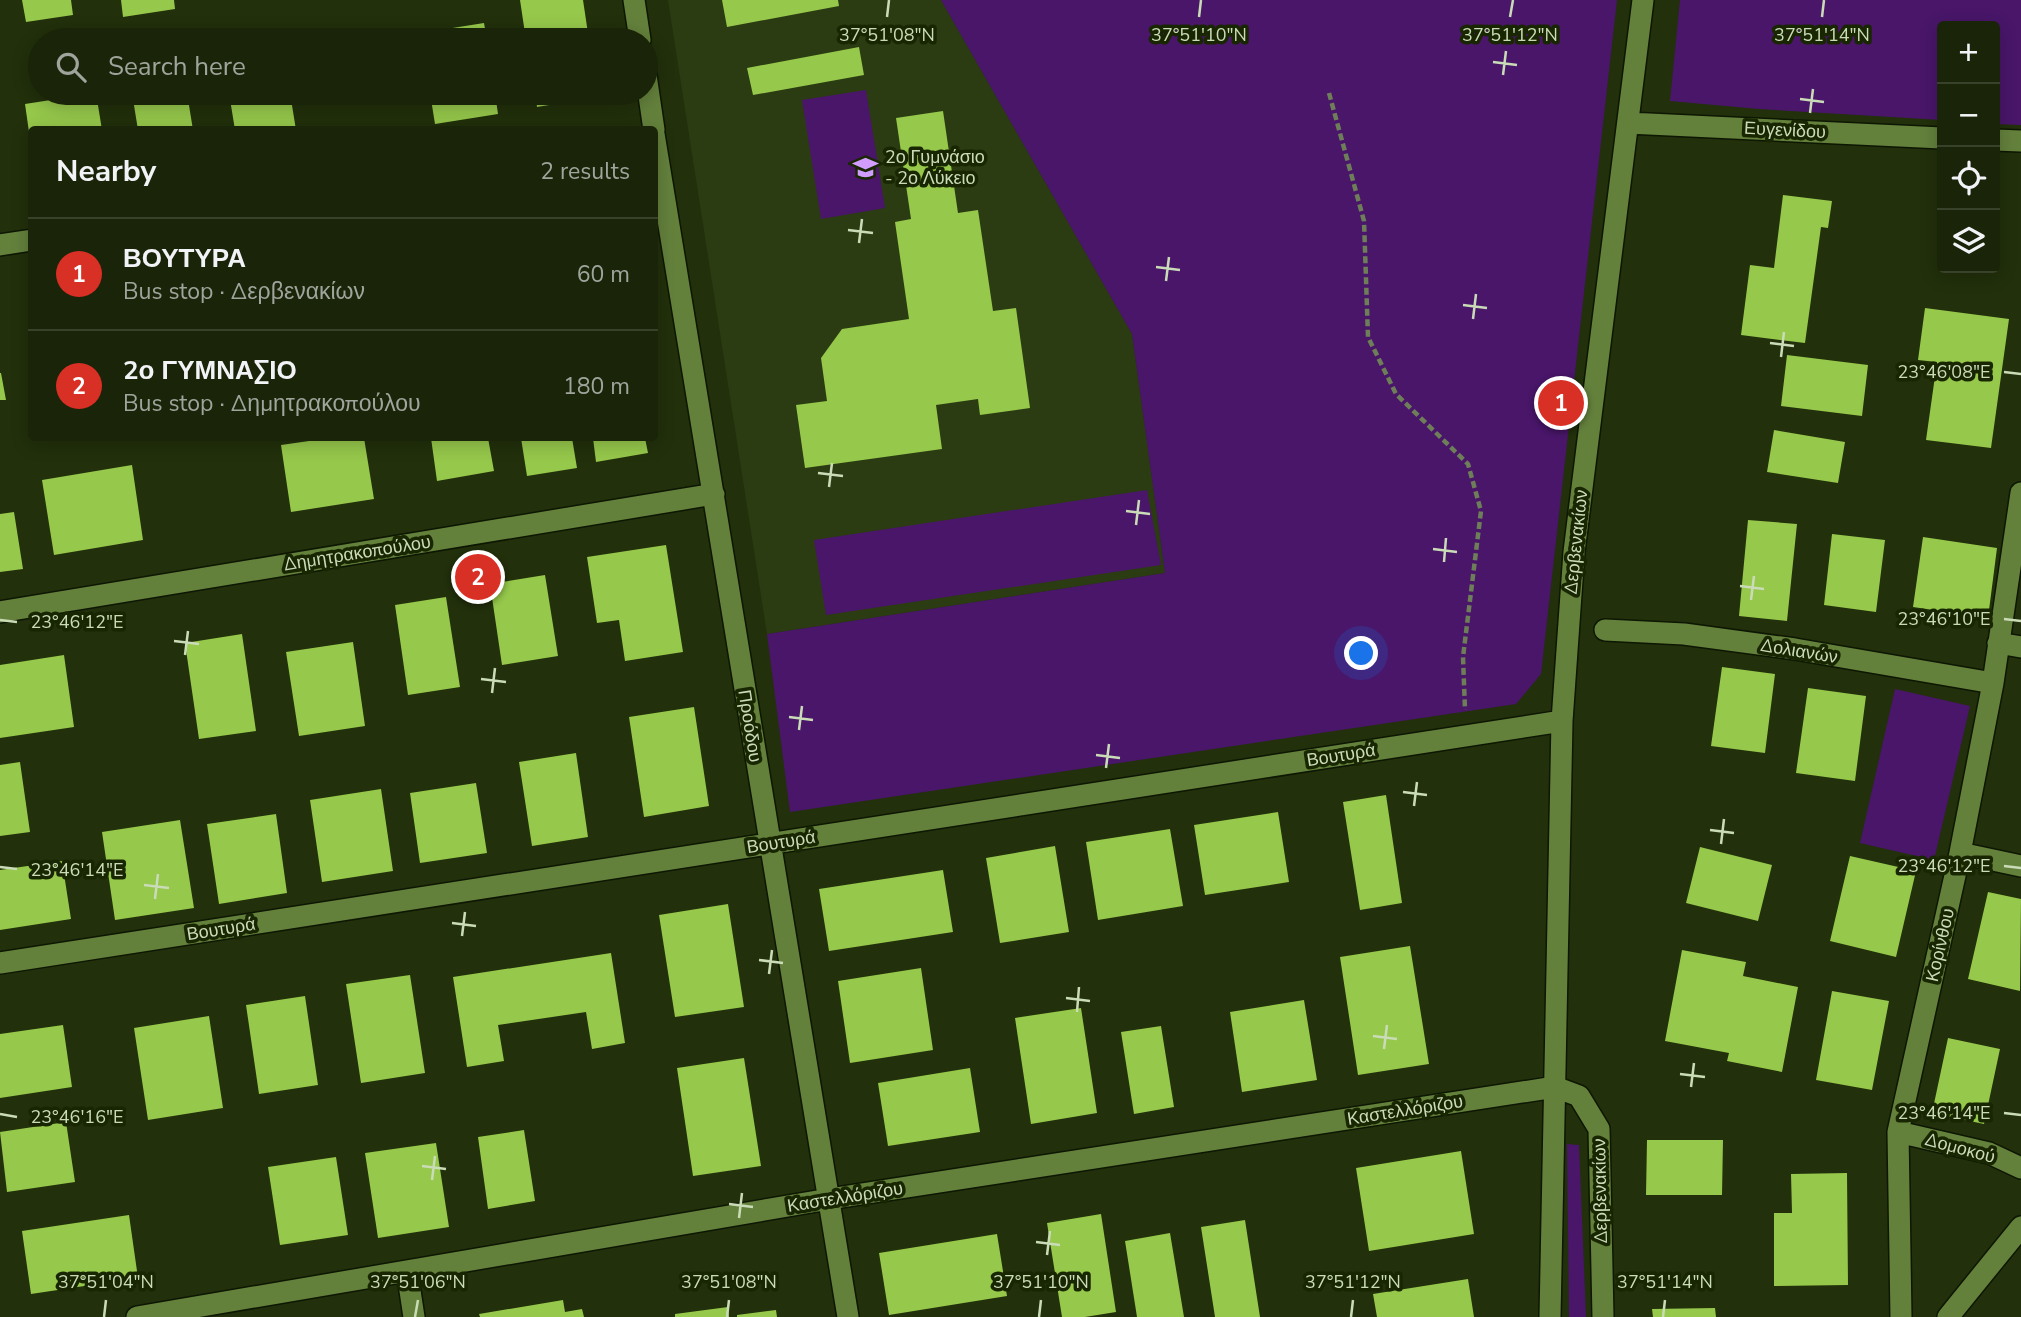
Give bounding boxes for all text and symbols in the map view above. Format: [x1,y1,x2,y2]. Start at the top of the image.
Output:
map controls [1937,21,2000,273]
button: + [1937,21,2000,84]
text: 37°51'08"N [839,23,935,47]
text: 37°51'10"N [1151,23,1247,47]
text: 37°51'12"N [1462,23,1558,47]
text: 37°51'14"N [1774,23,1870,47]
search box [28,28,658,105]
icon: search [52,48,90,86]
text: Search here [108,49,246,84]
button: − [1937,84,2000,147]
street label: Ευγενίδου [1744,116,1826,144]
place label: 2ο Γυμνάσιο - 2ο Λύκειο [885,145,985,190]
button: locate [1937,147,2000,210]
text: Nearby [56,151,156,192]
school or university icon: 2ο Γυμνάσιο - 2ο Λύκειο [851,153,879,181]
text: 2 results [540,156,630,187]
button: layers [1937,210,2000,273]
text: ΒΟΥΤΥΡΑ [123,241,246,276]
text: 1 [72,259,86,290]
text: 60 m [577,259,630,290]
text: Bus stop · Δερβενακίων [123,276,365,307]
text: 2ο ΓΥΜΝΑΣΙΟ [123,353,297,388]
text: 23°46'08"E [1898,360,1991,384]
text: 2 [72,371,86,402]
text: 180 m [563,371,630,402]
pin: 1 [1538,377,1584,429]
text: Bus stop · Δημητρακοπούλου [123,388,421,419]
street label: Δερβενακίων [1559,488,1593,596]
street label: Δημητρακοπούλου [282,530,432,576]
pin: 2 [455,551,501,603]
text: 23°46'10"E [1898,607,1991,631]
text: 23°46'12"E [31,610,124,634]
street label: Δολιανών [1758,633,1840,669]
your location [1344,636,1378,670]
street label: Προόδου [732,688,768,764]
street label: Βουτυρά [1305,738,1377,772]
street label: Βουτυρά [745,825,817,859]
text: 23°46'12"E [1898,854,1991,878]
text: 23°46'14"E [31,858,124,882]
street label: Κορίνθου [1920,906,1960,984]
street label: Βουτυρά [185,912,257,946]
street label: Καστελλόριζου [1345,1089,1465,1131]
text: 23°46'14"E [1898,1101,1991,1125]
text: 23°46'16"E [31,1105,124,1129]
street label: Δομοκού [1922,1127,1998,1169]
street label: Δερβενακίων [1587,1138,1613,1244]
street label: Καστελλόριζου [785,1176,905,1218]
text: 37°51'04"N [58,1270,154,1294]
text: 37°51'06"N [370,1270,466,1294]
text: 37°51'08"N [681,1270,777,1294]
text: 37°51'10"N [993,1270,1089,1294]
text: 37°51'12"N [1305,1270,1401,1294]
text: 37°51'14"N [1617,1270,1713,1294]

